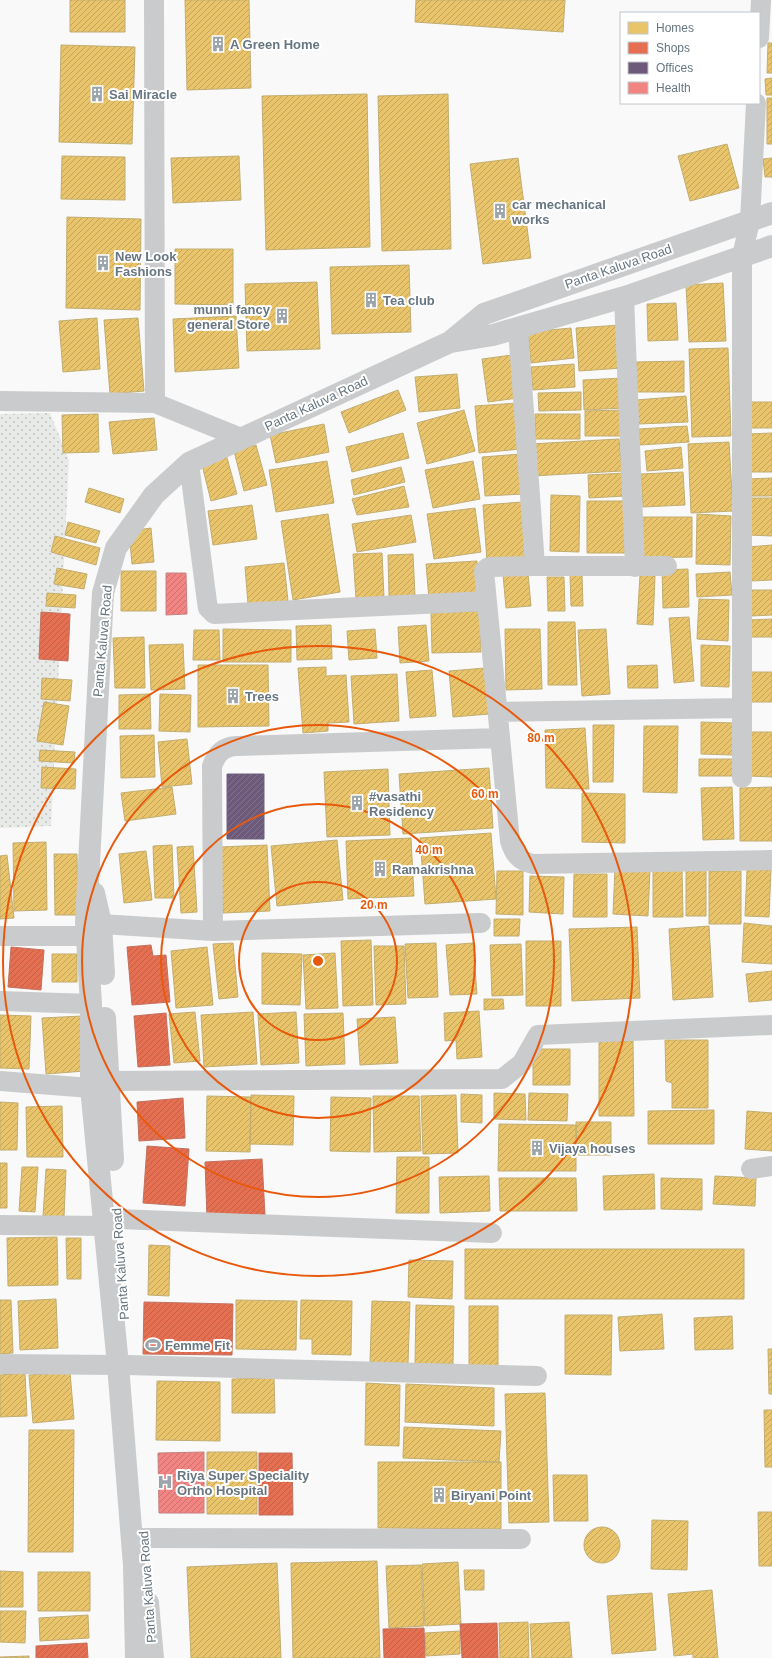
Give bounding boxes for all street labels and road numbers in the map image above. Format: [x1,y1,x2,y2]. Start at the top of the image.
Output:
street label: Panta Kaluva Road [563,241,674,292]
street label: Panta Kaluva Road [262,373,370,434]
street label: Panta Kaluva Road [90,585,115,697]
street label: Panta Kaluva Road [109,1208,132,1320]
street label: Panta Kaluva Road [136,1531,159,1643]

